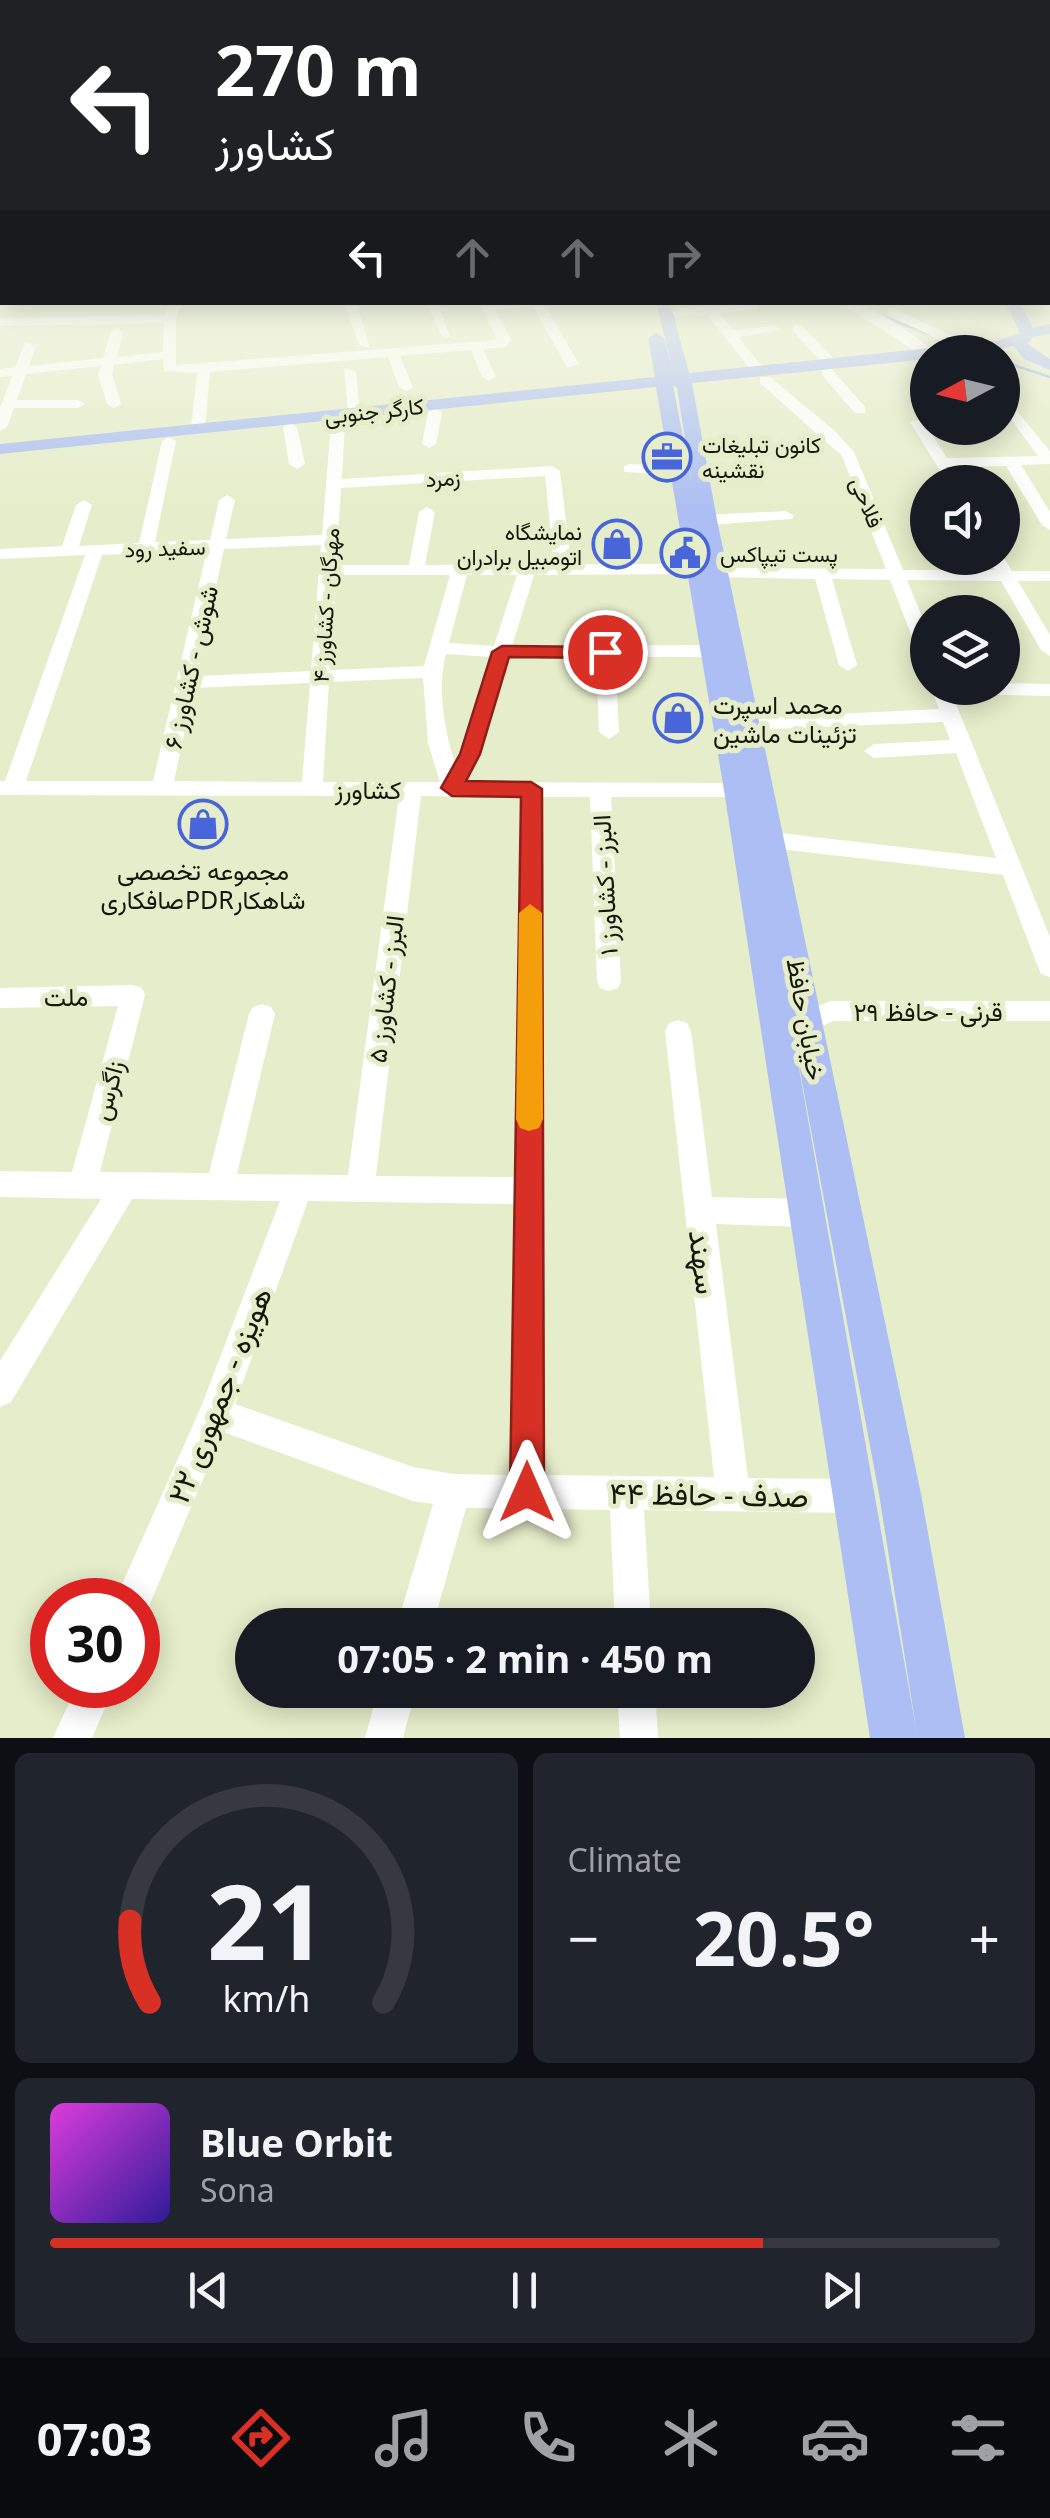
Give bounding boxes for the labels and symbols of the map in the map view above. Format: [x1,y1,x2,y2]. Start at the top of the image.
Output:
north arrow [910,335,1020,445]
street label: کارگر جنوبی [323,390,425,430]
place label: کانون تبلیغات نقشینه [702,429,821,484]
office icon: کانون تبلیغات نقشینه [641,431,693,483]
street label: زمرد [425,461,461,493]
street label: فلاحی [844,472,892,532]
place label: نمایشگاه اتومبیل برادران [457,516,582,571]
shop icon: نمایشگاه اتومبیل برادران [591,518,643,570]
street label: مهرگان - کشاورز ۴ [305,527,345,683]
public building icon: پست تیپاکس [659,527,711,579]
street label: سفید رود [124,531,206,563]
place label: پست تیپاکس [720,538,838,569]
street label: شوش - کشاورز ۶ [155,582,225,752]
pin [563,610,648,695]
place label: محمد اسپرت تزئینات ماشین [713,687,857,750]
shop icon: محمد اسپرت تزئینات ماشین [652,692,704,744]
street label: کشاورز [334,772,401,806]
shop icon: مجموعه تخصصی صافکاریPDRشاهکار [177,798,229,850]
street label: البرز - کشاورز ۱ [583,814,625,956]
place label: مجموعه تخصصی صافکاریPDRشاهکار [101,853,305,916]
street label: البرز - کشاورز ۵ [359,913,411,1065]
street label: خیابان حافظ [780,955,834,1083]
street label: ملت [43,979,89,1013]
street label: قرنی - حافظ ۲۹ [853,994,1003,1028]
street label: زاگرس [83,1056,131,1124]
street label: سهند [680,1227,728,1297]
street label: هویزه - جمهوری ۲۲ [157,1281,281,1509]
position arrow [475,1440,579,1544]
street label: صدف - حافظ ۴۴ [609,1472,809,1516]
speed limit sign: 30 [30,1578,160,1708]

